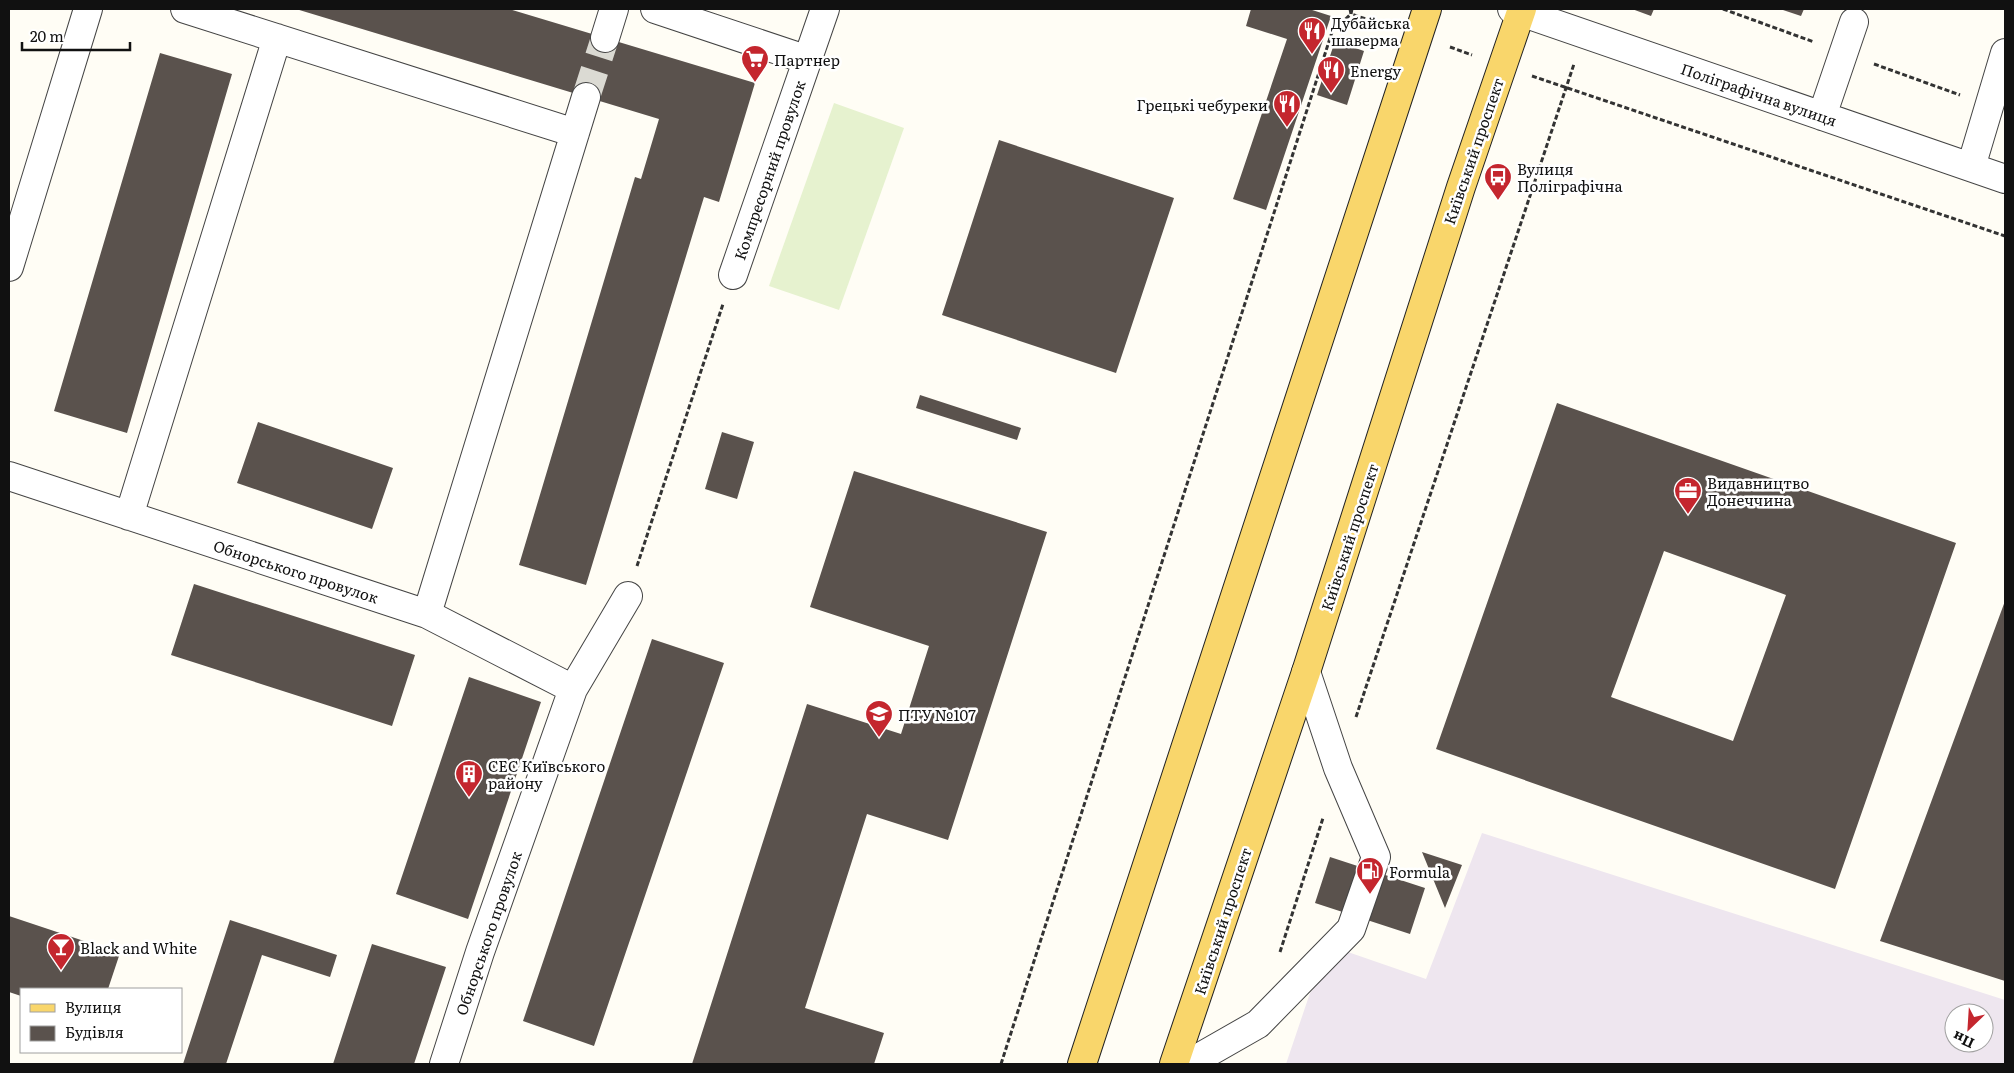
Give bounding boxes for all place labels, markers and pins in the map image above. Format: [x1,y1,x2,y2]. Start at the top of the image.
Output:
place label: Дубайська шаверма [1331,11,1411,51]
restaurant icon: Дубайська шаверма [1297,16,1327,55]
supermarket icon: Партнер [740,44,770,83]
place label: Партнер [774,48,840,71]
restaurant icon: Energy [1316,55,1346,94]
place label: Energy [1350,59,1401,82]
restaurant icon: Грецькі чебуреки [1272,89,1302,128]
place label: Грецькі чебуреки [1137,93,1268,116]
place label: Вулиця Поліграфічна [1517,157,1623,197]
bus stop icon: Вулиця Поліграфічна [1483,162,1513,201]
place label: Видавництво Донеччина [1707,471,1809,511]
office icon: Видавництво Донеччина [1673,476,1703,515]
school or university icon: ПТУ №107 [864,699,894,738]
place label: ПТУ №107 [898,703,976,726]
place label: СЕС Київського району [488,754,605,794]
building icon: СЕС Київського району [454,759,484,798]
fuel station icon: Formula [1355,856,1385,895]
place label: Formula [1389,860,1451,883]
bar icon: Black and White [46,932,76,971]
place label: Black and White [80,936,197,959]

